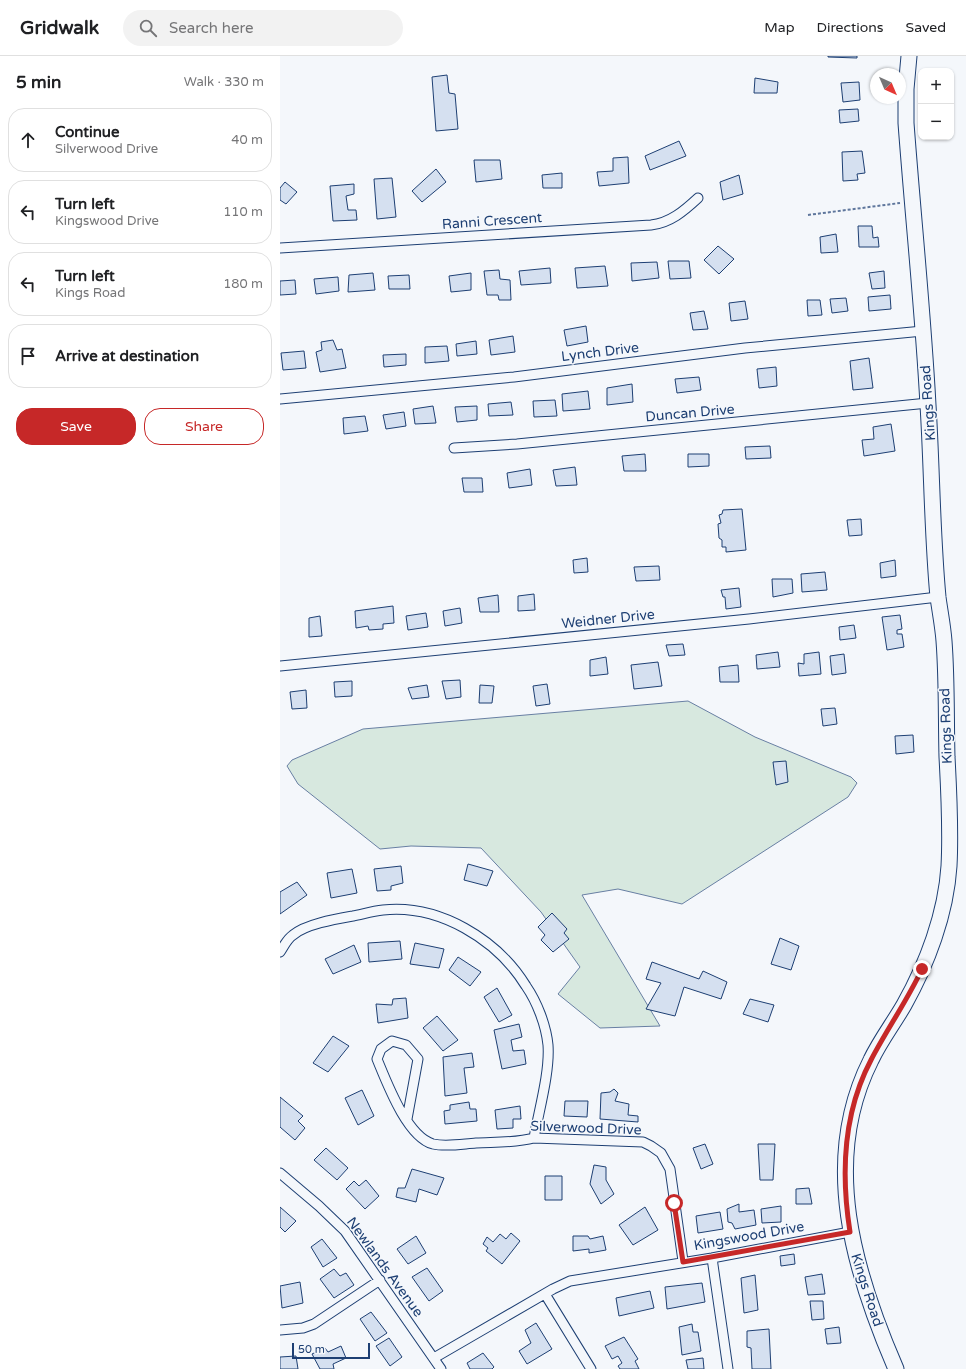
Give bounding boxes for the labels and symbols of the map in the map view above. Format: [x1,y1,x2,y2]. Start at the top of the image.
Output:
north arrow [870,68,906,104]
street label: Ranni Crescent [441,209,543,233]
street label: Lynch Drive [560,339,640,365]
street label: Kings Road [917,365,939,441]
street label: Duncan Drive [645,401,735,425]
street label: Weidner Drive [561,606,656,632]
street label: Kings Road [936,688,956,764]
route end [913,960,931,978]
street label: Silverwood Drive [530,1118,642,1138]
route start [665,1194,683,1212]
street label: Newlands Avenue [343,1214,427,1320]
street label: Kingswood Drive [692,1218,806,1254]
street label: Kings Road [847,1251,887,1329]
scale bar [292,1341,370,1360]

